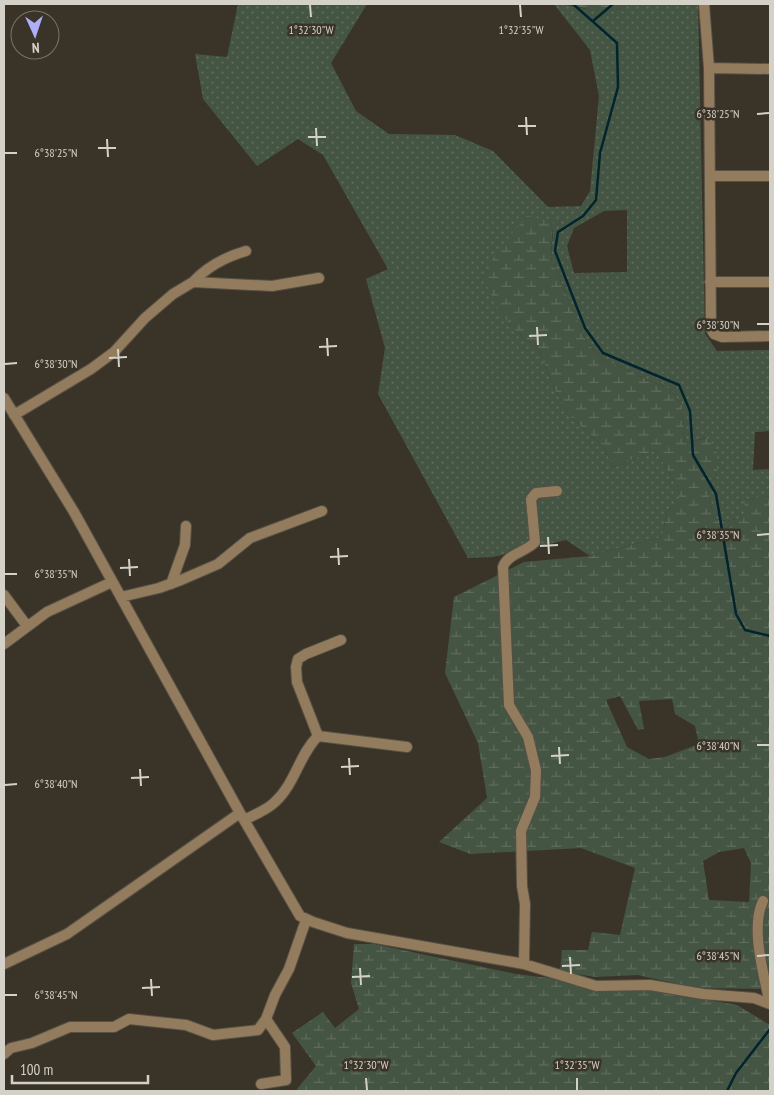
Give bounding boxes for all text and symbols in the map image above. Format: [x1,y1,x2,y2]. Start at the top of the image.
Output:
north arrow [10,10,60,60]
text: 1°32'30"W [288,22,334,37]
text: 1°32'35"W [498,22,544,37]
text: N [31,39,40,57]
text: 6°38'25"N [696,106,740,121]
text: 6°38'25"N [34,145,78,160]
text: 6°38'30"N [696,317,740,332]
text: 6°38'30"N [34,356,78,371]
text: 6°38'35"N [696,527,740,542]
text: 6°38'35"N [34,566,78,581]
text: 6°38'40"N [696,738,740,753]
text: 6°38'40"N [34,776,78,791]
text: 6°38'45"N [696,948,740,963]
text: 6°38'45"N [34,987,78,1002]
scale bar [12,1052,149,1084]
text: 1°32'30"W [343,1057,389,1072]
text: 1°32'35"W [554,1057,600,1072]
text: 100 m [20,1060,53,1079]

